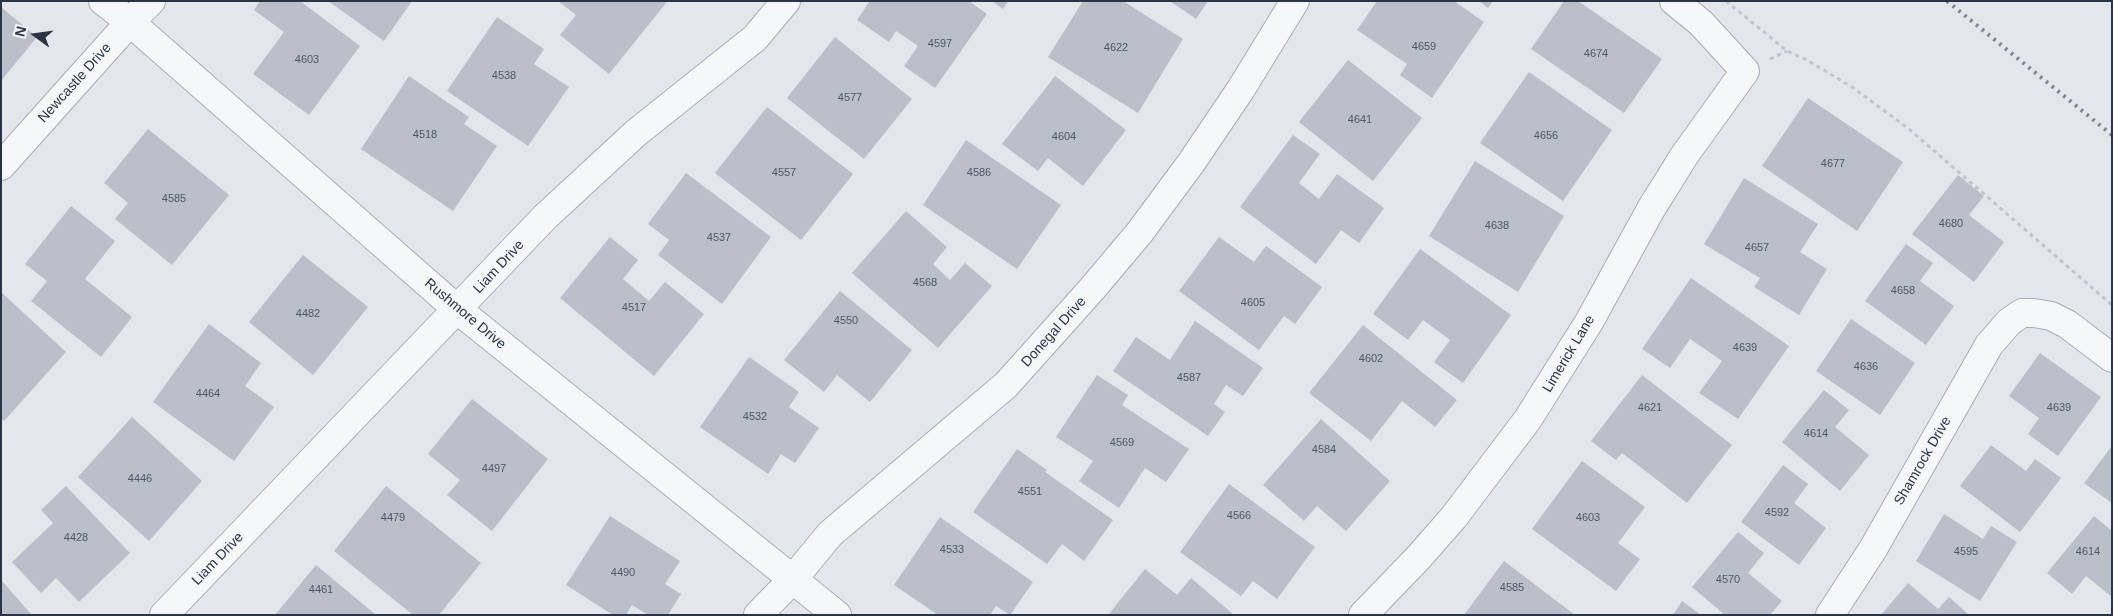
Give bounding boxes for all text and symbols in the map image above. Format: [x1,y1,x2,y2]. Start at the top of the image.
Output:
north arrow [10,10,60,60]
text: N [11,25,29,38]
house number: 4597 [928,37,952,51]
street label: Newcastle Drive [35,40,115,126]
house number: 4659 [1412,40,1436,54]
house number: 4622 [1104,41,1128,55]
house number: 4674 [1584,47,1608,61]
house number: 4603 [295,53,319,67]
house number: 4538 [492,69,516,83]
house number: 4577 [838,91,862,105]
house number: 4641 [1348,113,1372,127]
house number: 4518 [413,128,437,142]
house number: 4656 [1534,129,1558,143]
house number: 4604 [1052,130,1076,144]
house number: 4677 [1821,157,1845,171]
house number: 4557 [772,166,796,180]
house number: 4586 [967,166,991,180]
house number: 4585 [162,192,186,206]
house number: 4680 [1939,217,1963,231]
house number: 4638 [1485,219,1509,233]
house number: 4537 [707,231,731,245]
street label: Liam Drive [470,237,528,297]
house number: 4657 [1745,241,1769,255]
street label: Rushmore Drive [421,275,509,353]
house number: 4568 [913,276,937,290]
house number: 4658 [1891,284,1915,298]
street label: Donegal Drive [1018,293,1090,371]
house number: 4605 [1241,296,1265,310]
house number: 4517 [622,301,646,315]
house number: 4482 [296,307,320,321]
street label: Limerick Lane [1539,312,1599,396]
house number: 4550 [834,314,858,328]
house number: 4639 [1733,341,1757,355]
house number: 4602 [1359,352,1383,366]
house number: 4636 [1854,360,1878,374]
house number: 4587 [1177,371,1201,385]
house number: 4464 [196,387,220,401]
house number: 4621 [1638,401,1662,415]
house number: 4639 [2047,401,2071,415]
house number: 4532 [743,410,767,424]
street label: Shamrock Drive [1891,414,1955,508]
house number: 4614 [1804,427,1828,441]
house number: 4569 [1110,436,1134,450]
house number: 4584 [1312,443,1336,457]
house number: 4497 [482,462,506,476]
house number: 4446 [128,472,152,486]
house number: 4551 [1018,485,1042,499]
house number: 4592 [1765,506,1789,520]
house number: 4566 [1227,509,1251,523]
house number: 4479 [381,511,405,525]
house number: 4603 [1576,511,1600,525]
street label: Liam Drive [189,529,247,589]
house number: 4428 [64,531,88,545]
house number: 4533 [940,543,964,557]
house number: 4595 [1954,545,1978,559]
house number: 4614 [2076,545,2100,559]
house number: 4490 [611,566,635,580]
house number: 4570 [1716,573,1740,587]
house number: 4585 [1500,581,1524,595]
house number: 4461 [309,583,333,597]

